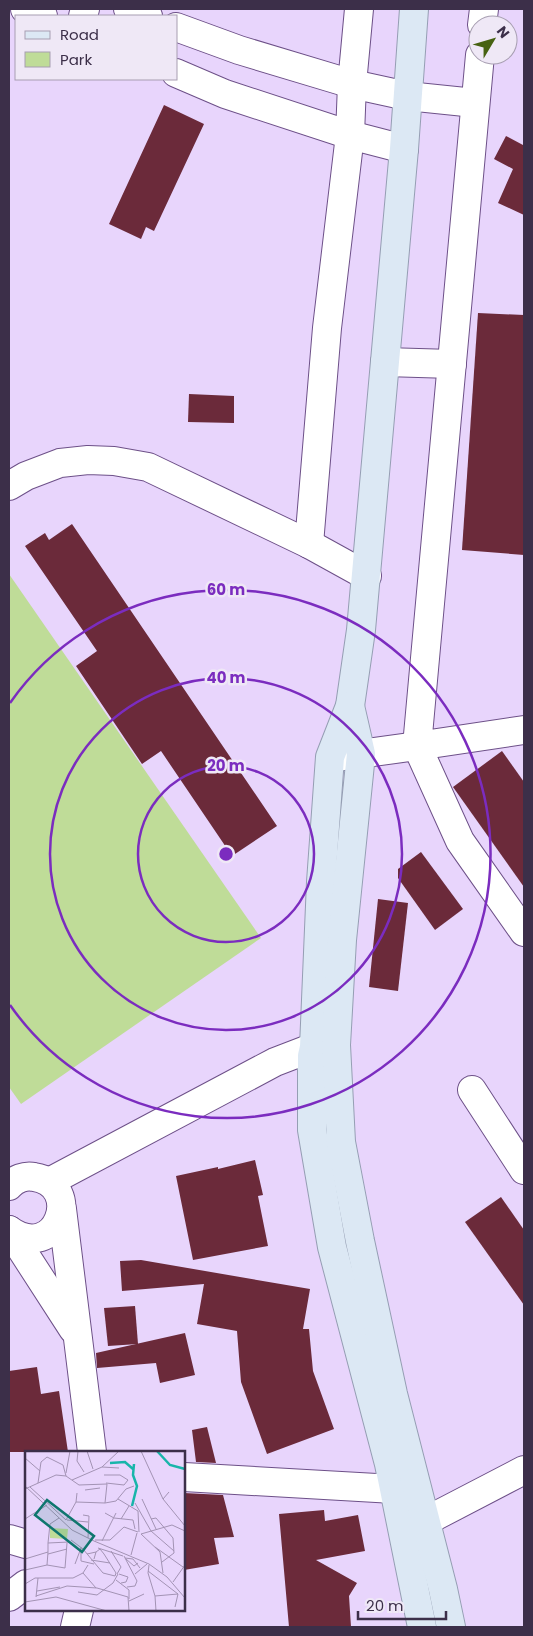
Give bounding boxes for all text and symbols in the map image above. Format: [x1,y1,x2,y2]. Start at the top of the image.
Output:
legend [15,15,178,80]
north arrow [468,15,518,65]
text: N [492,22,514,42]
text: Road [60,24,99,45]
text: Park [60,49,92,70]
text: 60 m [207,579,245,600]
text: 40 m [206,667,246,688]
text: 20 m [207,755,245,776]
centre of rings [217,845,235,863]
inset map [25,1451,185,1611]
scale bar [358,1588,446,1620]
text: 20 m [366,1595,404,1616]

